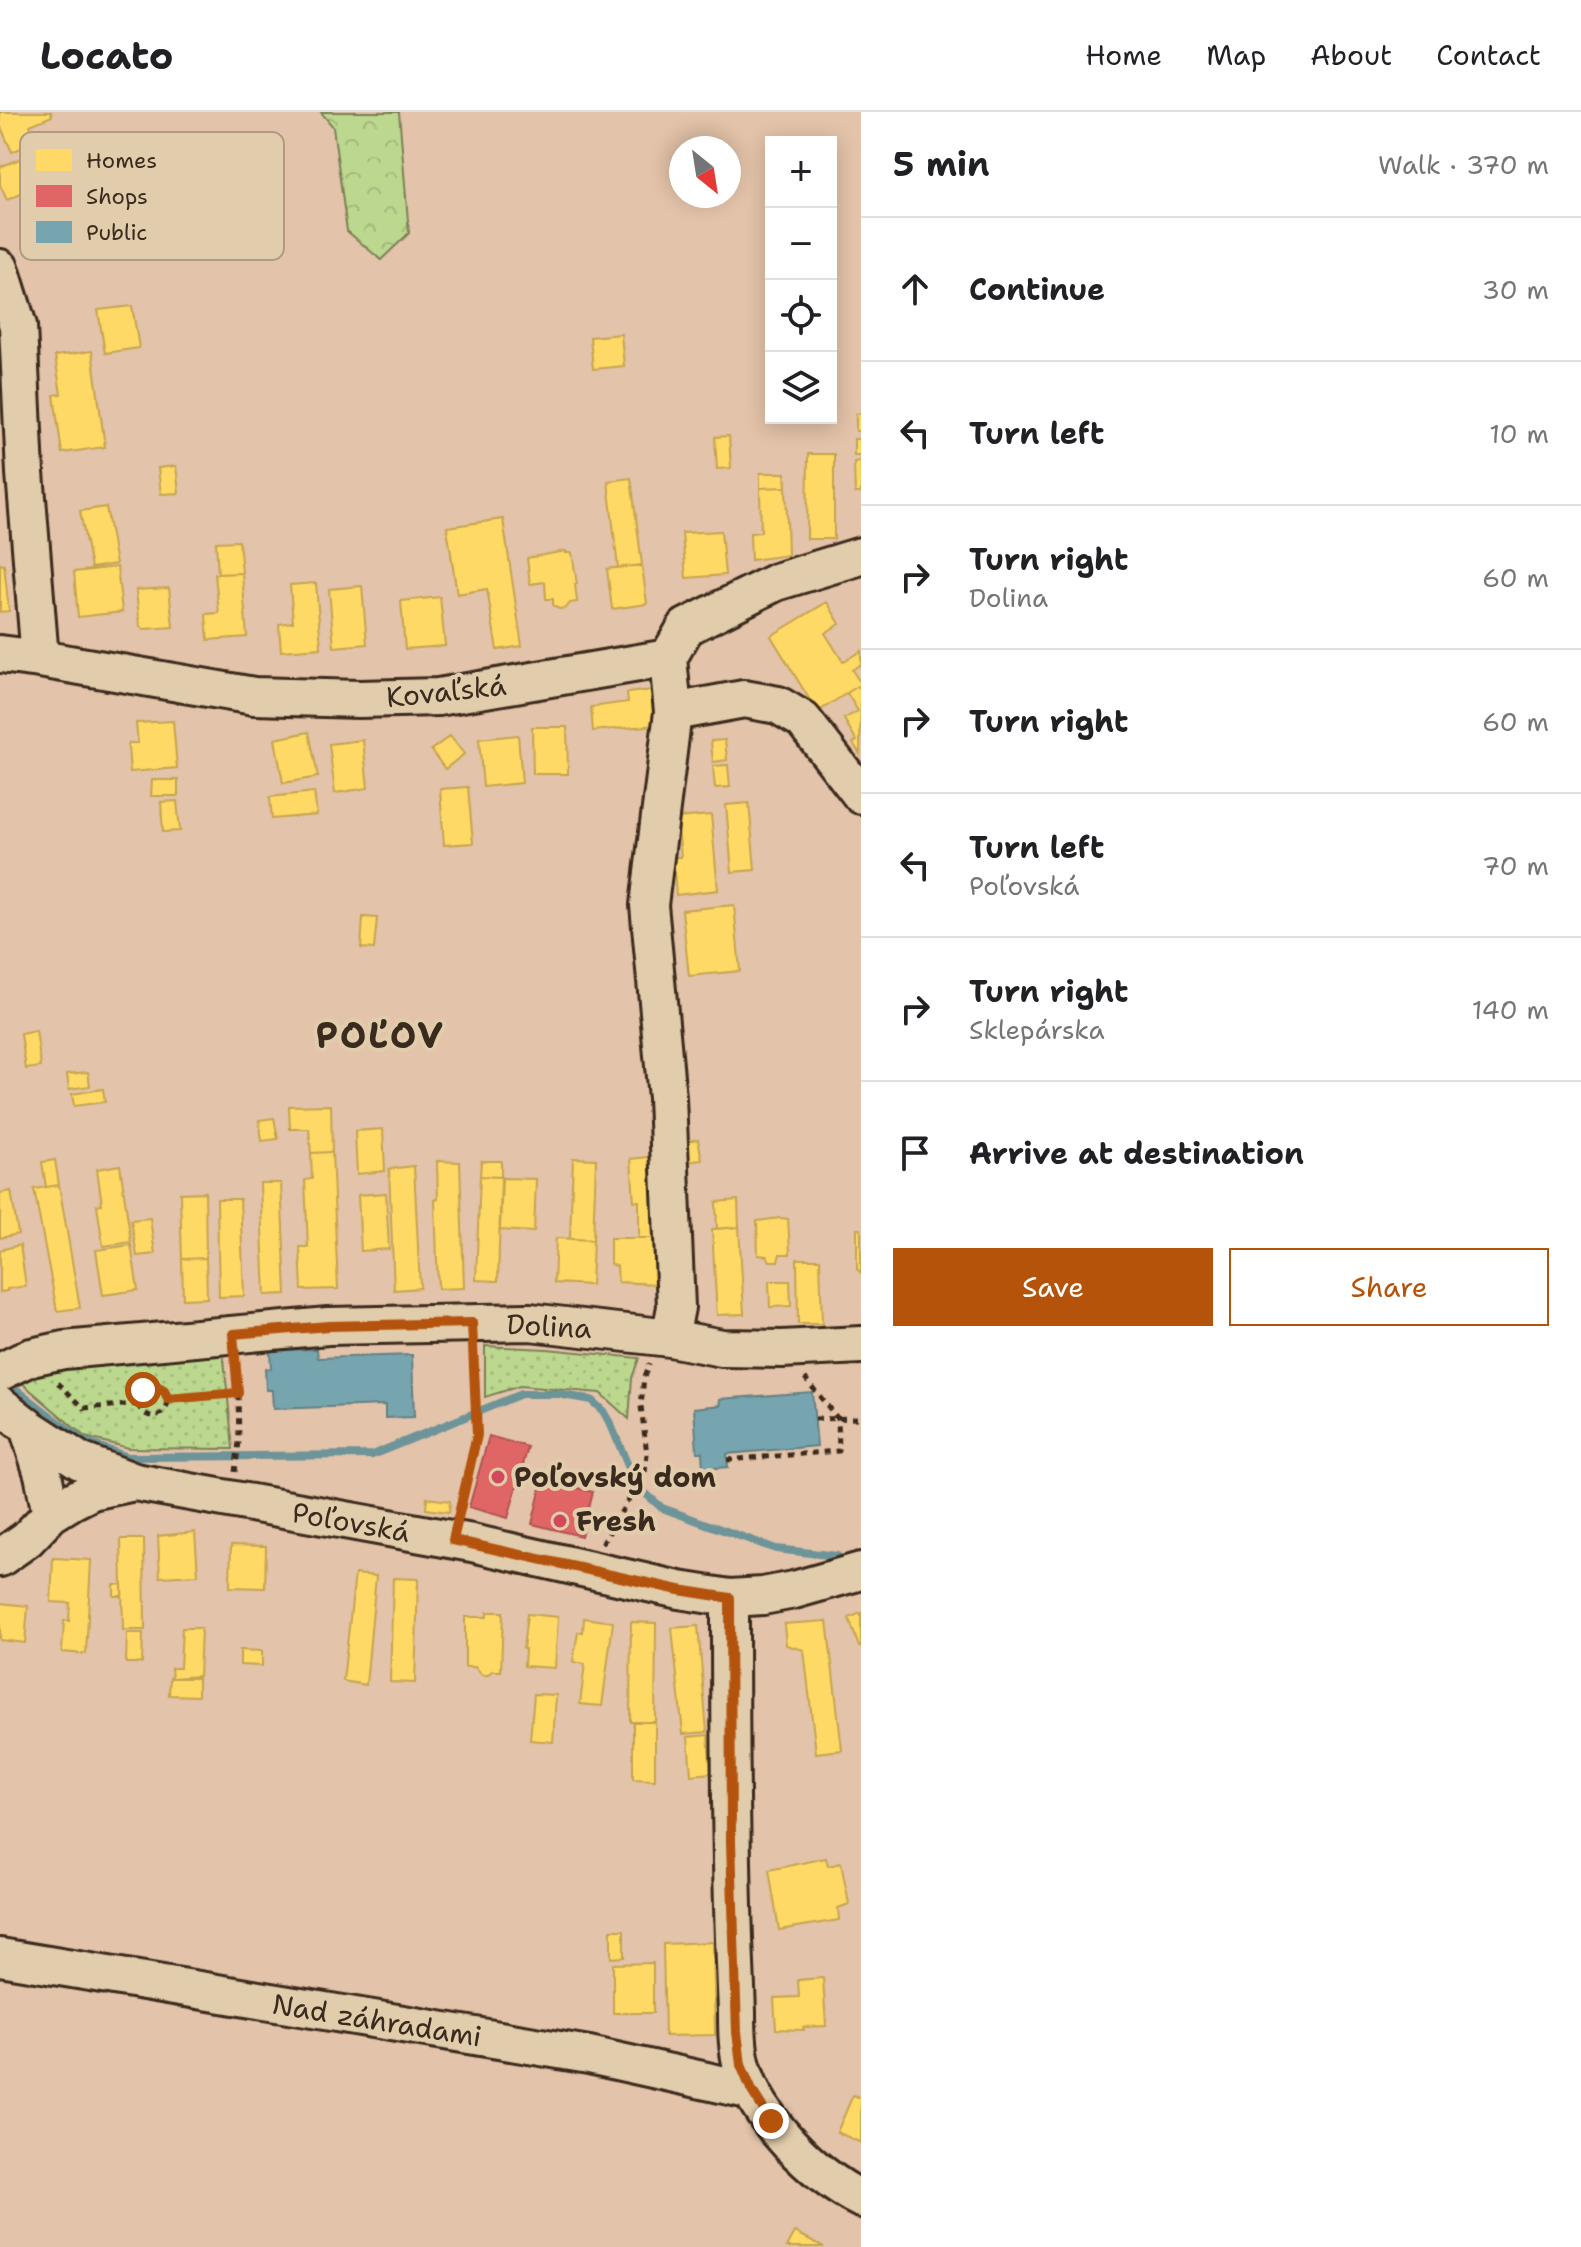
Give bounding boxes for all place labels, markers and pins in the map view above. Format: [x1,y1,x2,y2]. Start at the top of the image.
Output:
place label: Poľovský dom [514,1458,716,1496]
marker: Poľovský dom [489,1468,507,1486]
place label: Fresh [576,1502,656,1540]
marker: Fresh [551,1512,569,1530]

